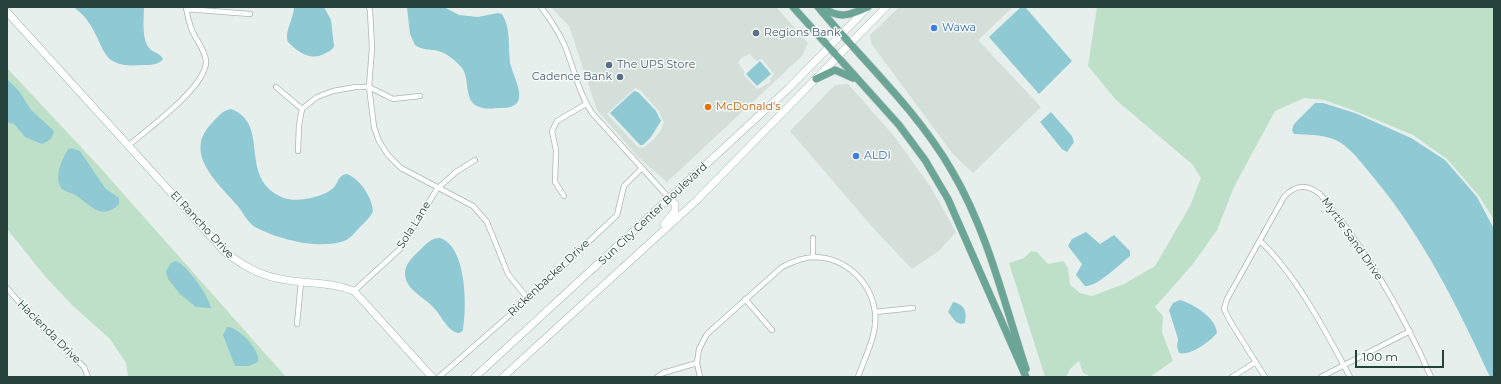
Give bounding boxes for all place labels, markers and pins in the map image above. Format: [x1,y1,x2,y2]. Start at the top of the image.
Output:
place label: Wawa [942,21,976,35]
marker: Wawa [929,23,939,33]
place label: Regions Bank [764,26,840,40]
marker: Regions Bank [751,28,761,38]
place label: The UPS Store [617,58,695,72]
marker: The UPS Store [604,60,614,70]
place label: Cadence Bank [532,70,612,84]
marker: Cadence Bank [615,72,625,82]
place label: McDonald's [716,100,781,114]
marker: McDonald's [703,102,713,112]
place label: ALDI [864,149,891,163]
marker: ALDI [851,151,861,161]

